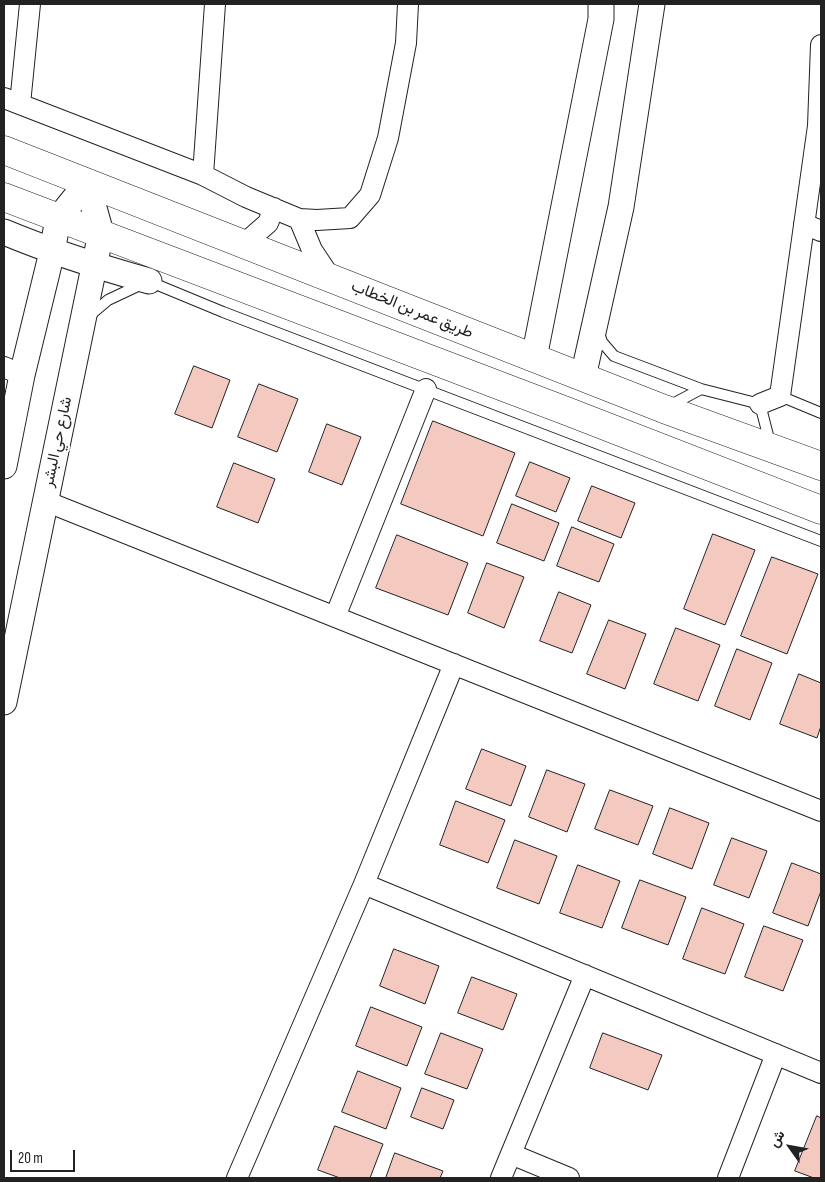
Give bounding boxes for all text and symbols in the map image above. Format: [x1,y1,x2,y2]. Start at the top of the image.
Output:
street label: طريق عمر بن الخطاب [348,277,476,343]
street label: شارع حي البشر [39,395,77,489]
north arrow [765,1122,815,1172]
text: ش [765,1127,789,1150]
scale bar [12,1140,78,1172]
text: 20 m [18,1149,43,1168]

